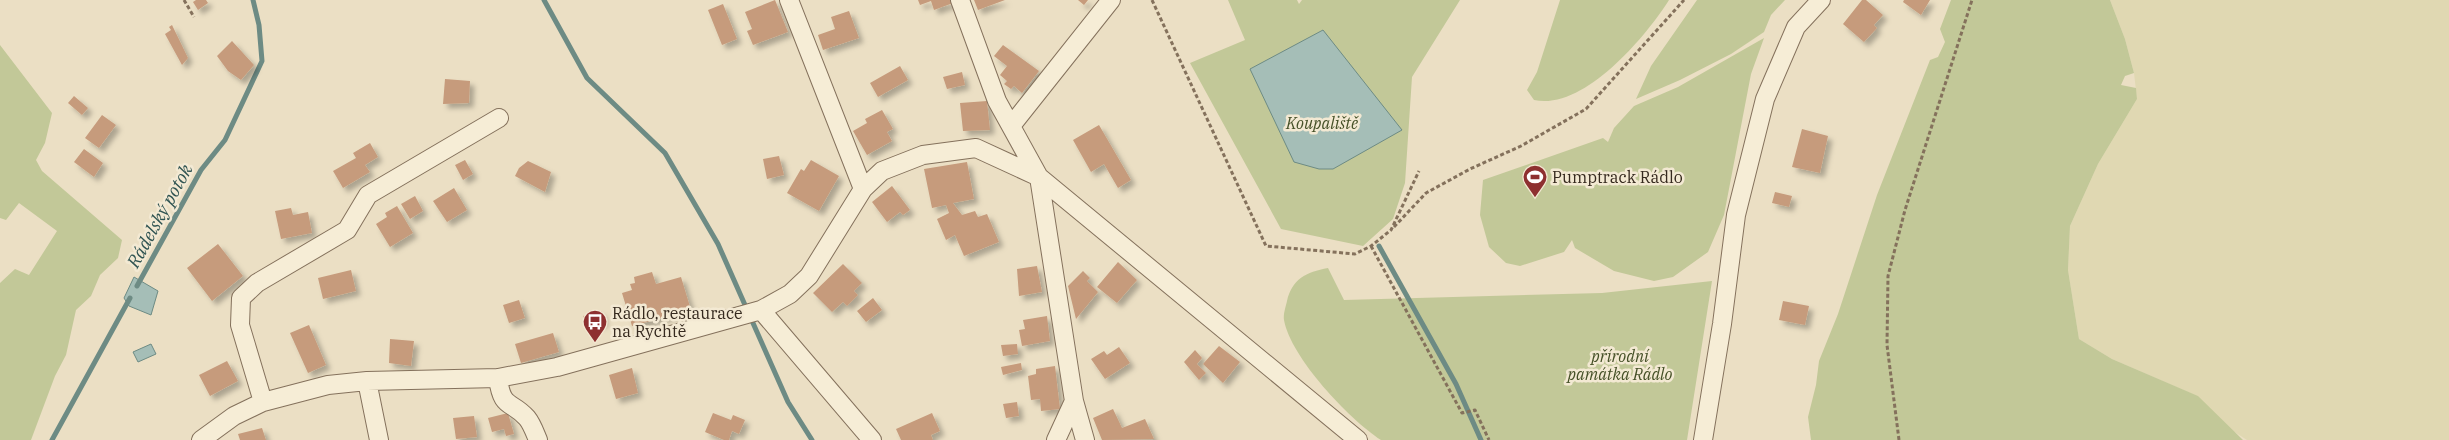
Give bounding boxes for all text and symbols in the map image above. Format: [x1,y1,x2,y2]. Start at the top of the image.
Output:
park label: Koupaliště [1285,113,1359,133]
water label: Rádelský potok [121,159,198,273]
sports icon: Pumptrack Rádlo [1522,164,1548,198]
place label: Pumptrack Rádlo [1552,167,1683,187]
place label: Rádlo, restaurace na Rychtě [612,303,743,341]
bus stop icon: Rádlo, restaurace na Rychtě [582,309,608,343]
park label: přírodní památka Rádlo [1565,346,1673,384]

